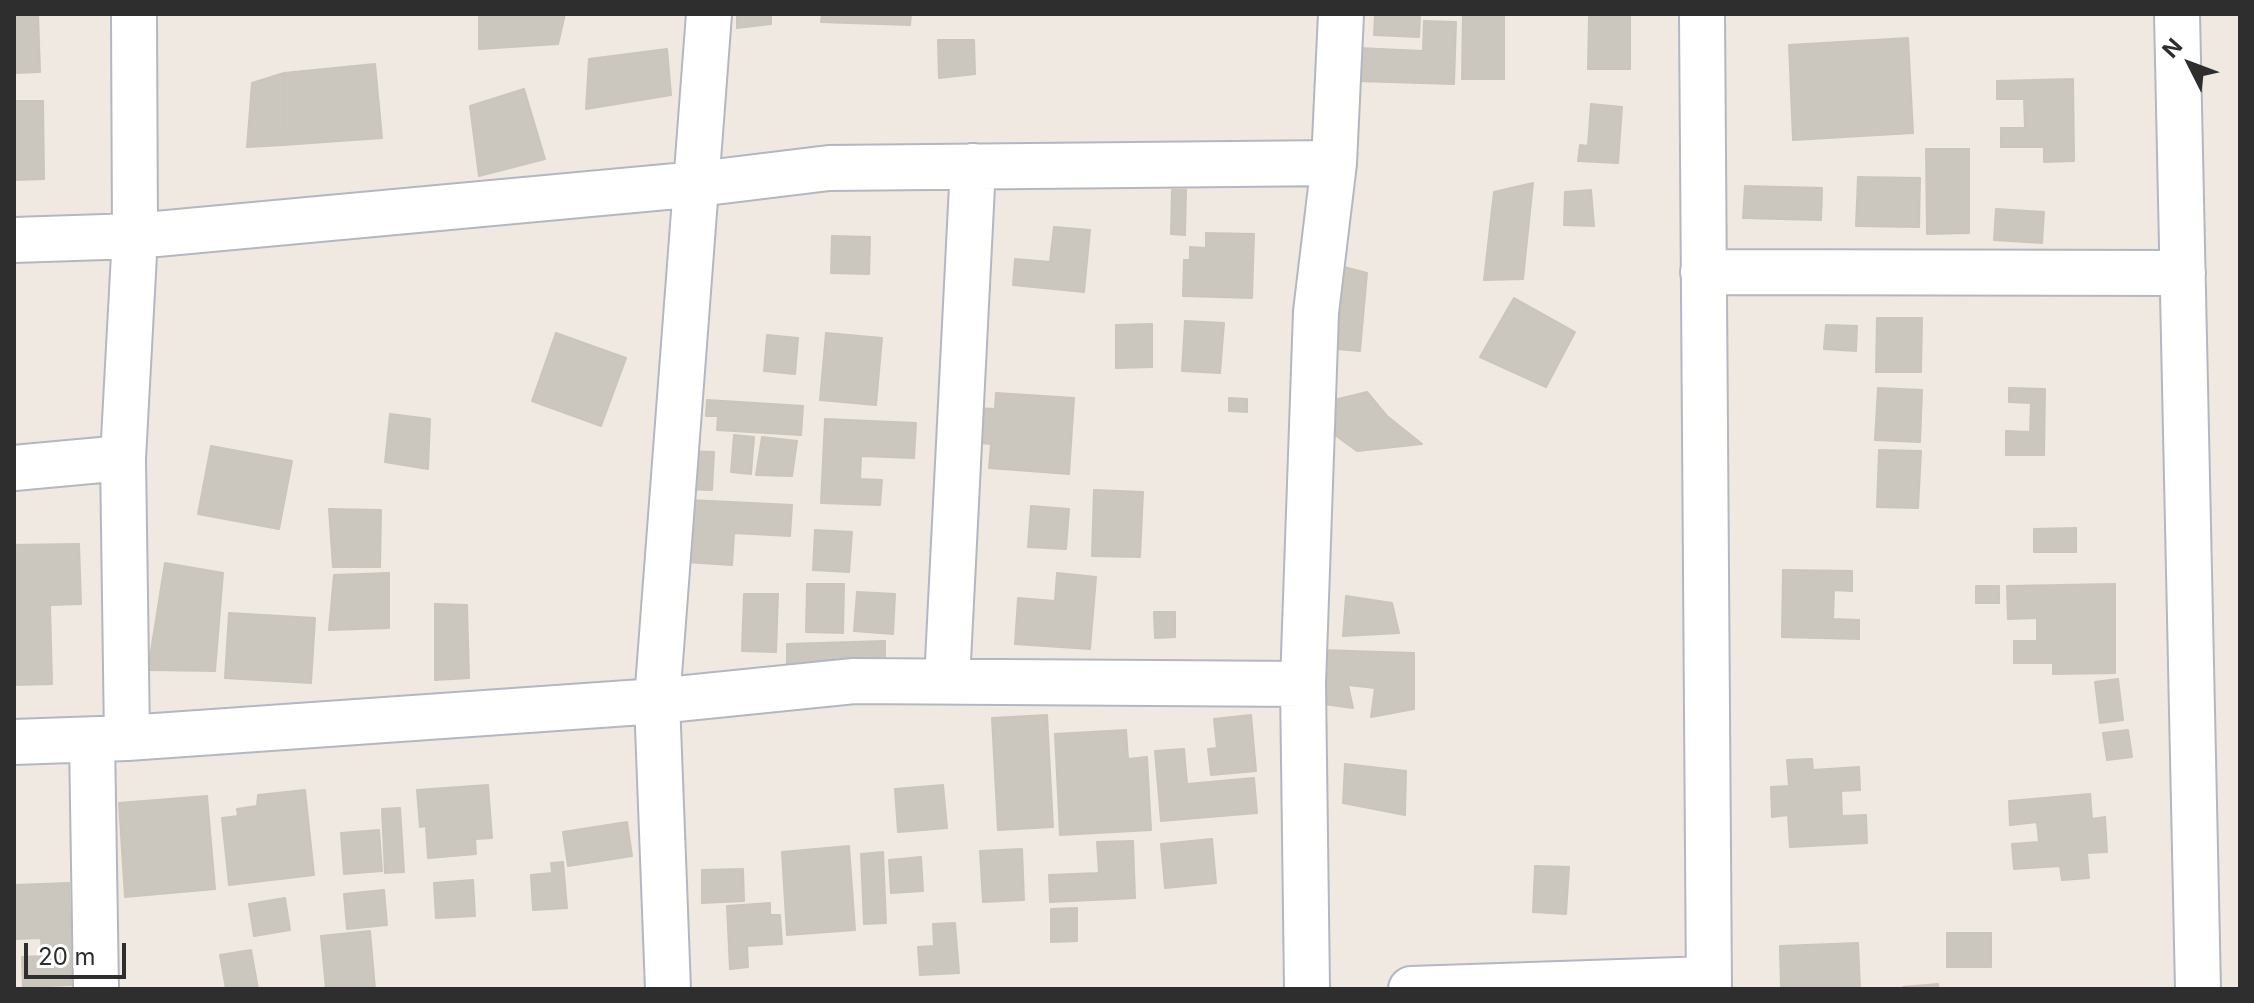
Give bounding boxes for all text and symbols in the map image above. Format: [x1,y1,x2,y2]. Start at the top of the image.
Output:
north arrow [2150,24,2230,104]
text: N [2157,33,2187,63]
scale bar [28,927,130,977]
text: 20 m [38,942,96,971]

